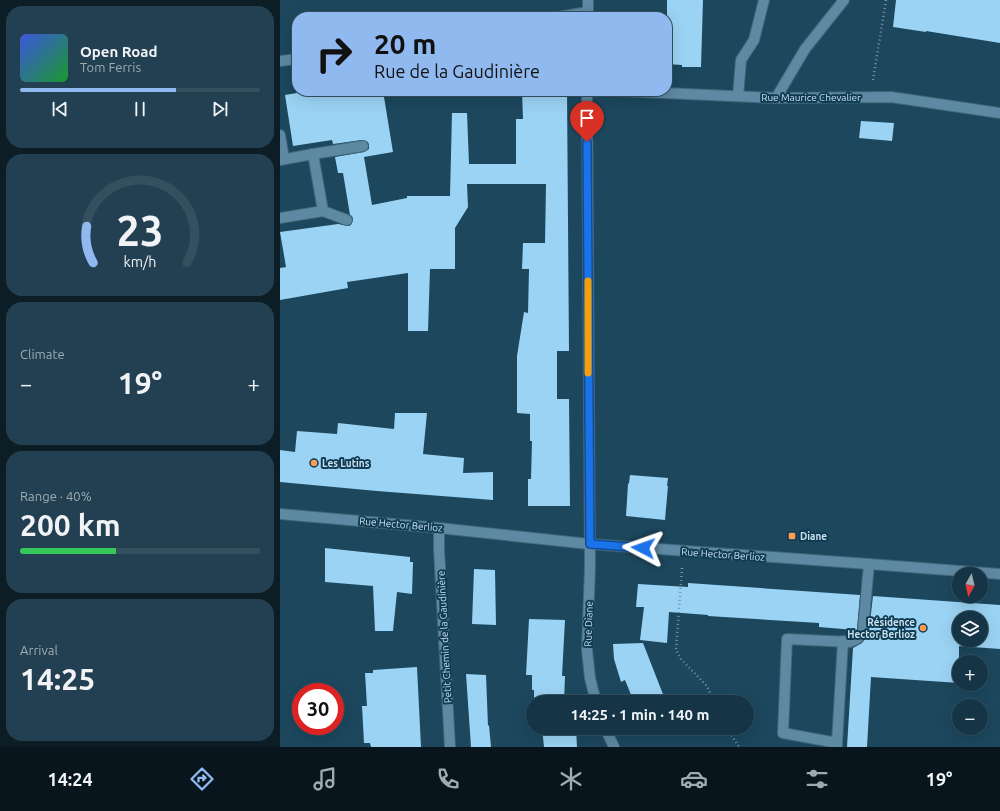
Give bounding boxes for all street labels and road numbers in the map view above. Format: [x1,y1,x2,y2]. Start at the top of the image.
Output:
street label: Rue Maurice Chevalier [761,92,861,103]
street label: Rue Hector Berlioz [359,515,444,534]
street label: Rue Hector Berlioz [681,546,766,563]
street label: Petit Chemin de la Gaudinière [436,570,453,704]
street label: Rue Diane [582,601,595,647]

